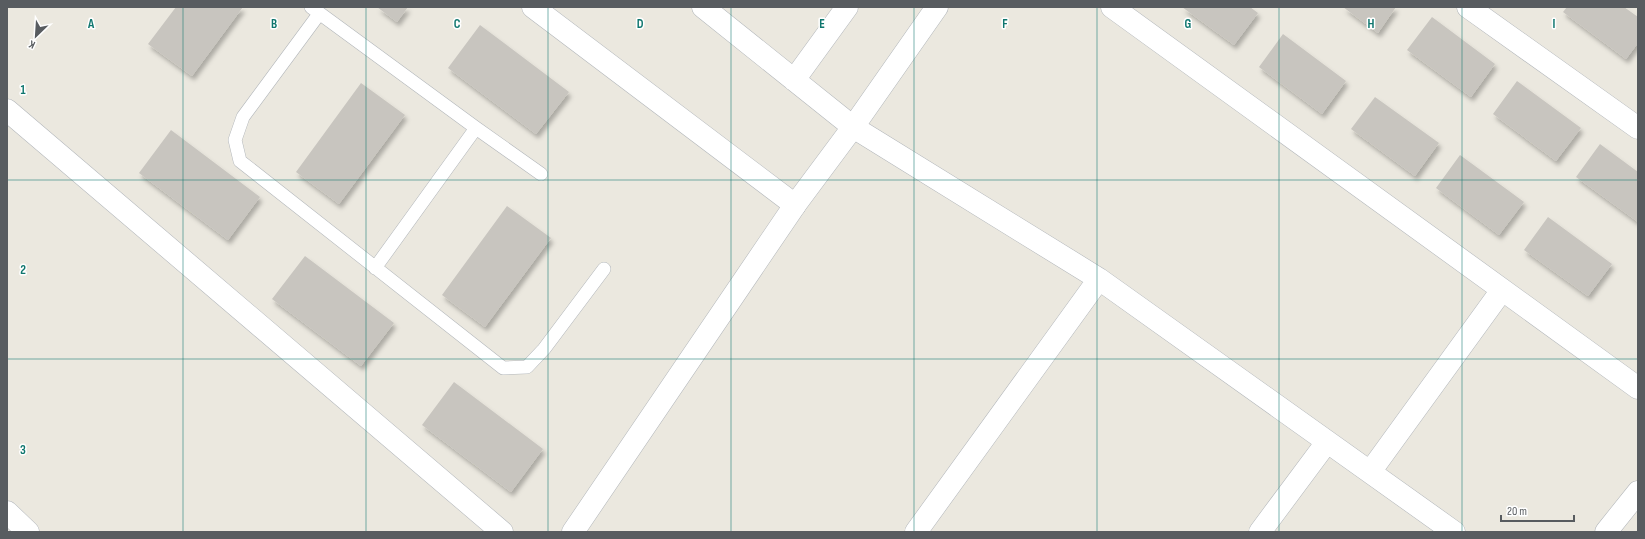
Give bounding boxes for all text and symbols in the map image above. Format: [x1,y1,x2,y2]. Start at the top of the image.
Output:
north arrow [16,16,56,56]
text: A [87,16,95,32]
text: B [271,16,277,32]
text: C [454,16,461,32]
text: D [637,16,644,32]
text: E [819,16,825,32]
text: F [1002,16,1008,32]
text: G [1185,16,1192,32]
text: H [1368,16,1375,32]
text: I [1553,16,1556,32]
text: K [26,37,37,52]
text: 1 [20,82,26,98]
text: 2 [20,262,26,278]
text: 3 [20,442,26,458]
scale bar [1501,497,1574,523]
text: 20 m [1507,504,1527,519]

